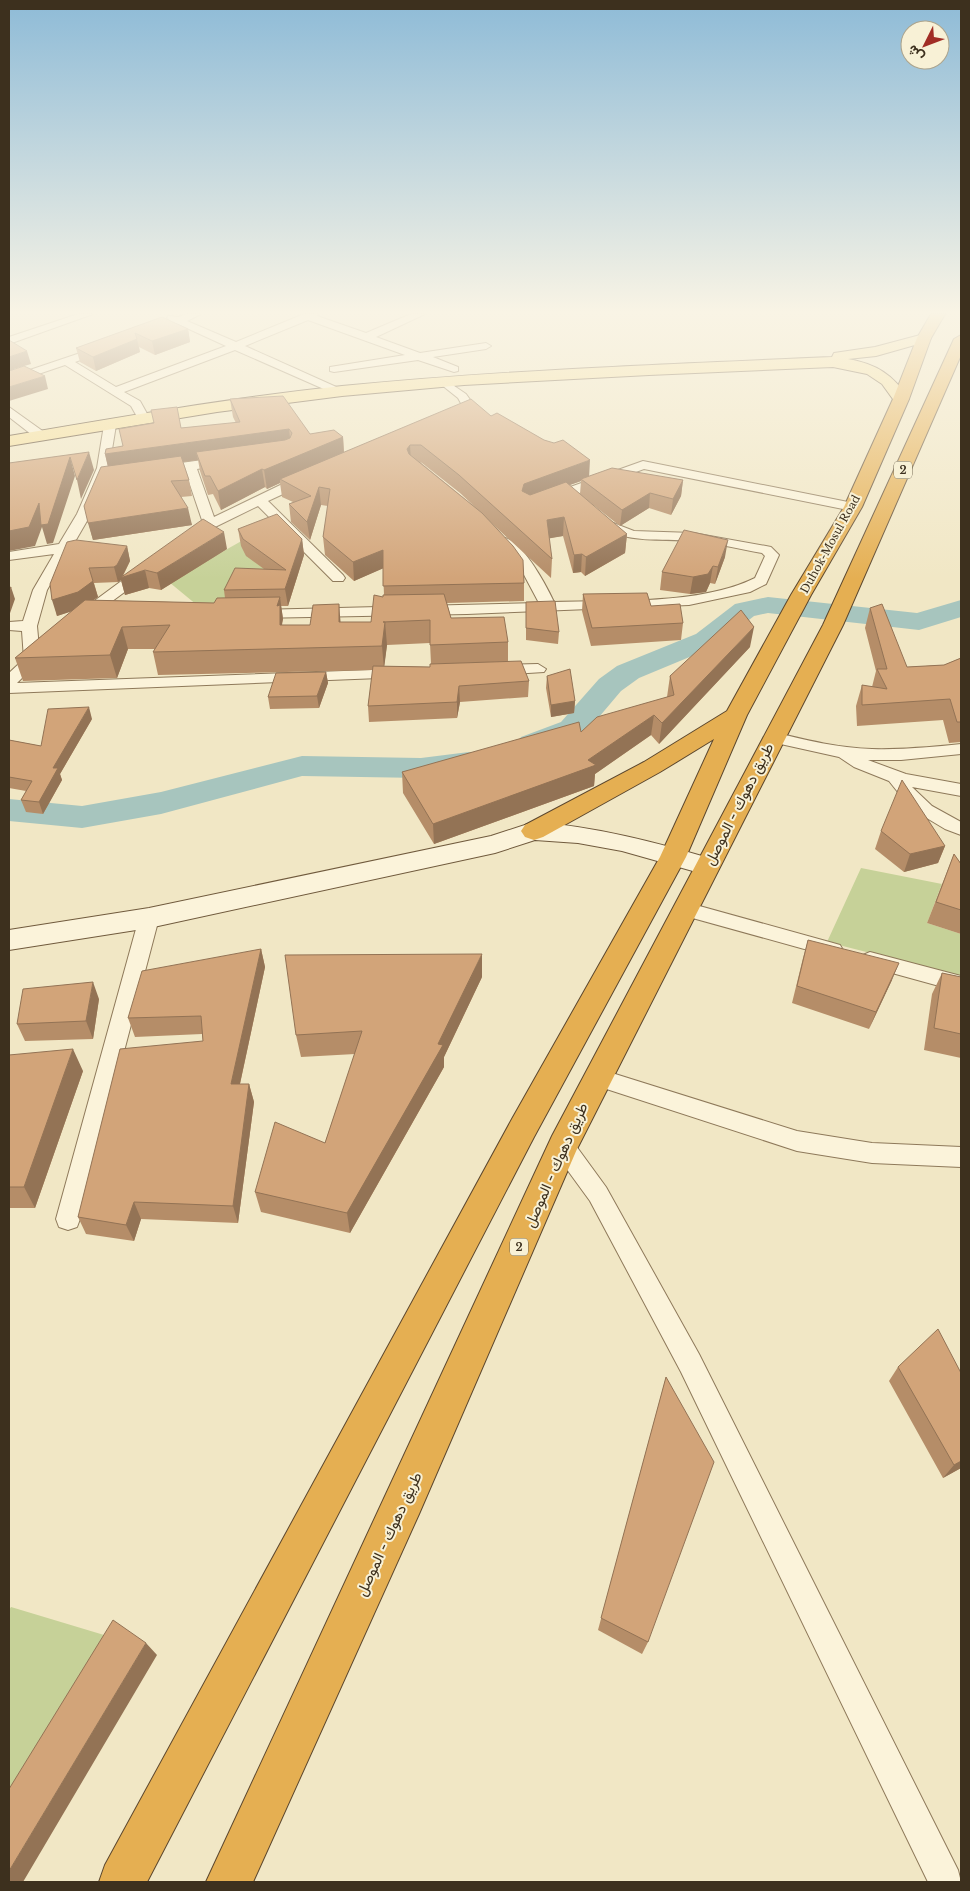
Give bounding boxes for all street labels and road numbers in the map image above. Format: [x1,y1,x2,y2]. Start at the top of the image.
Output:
road number: 2 [894,462,912,478]
street label: Duhok-Mosul Road [797,492,863,596]
street label: طريق دهوك - الموصل [699,739,779,869]
street label: طريق دهوك - الموصل [519,1099,593,1231]
road number: 2 [510,1238,528,1256]
street label: طريق دهوك - الموصل [351,1468,427,1599]

